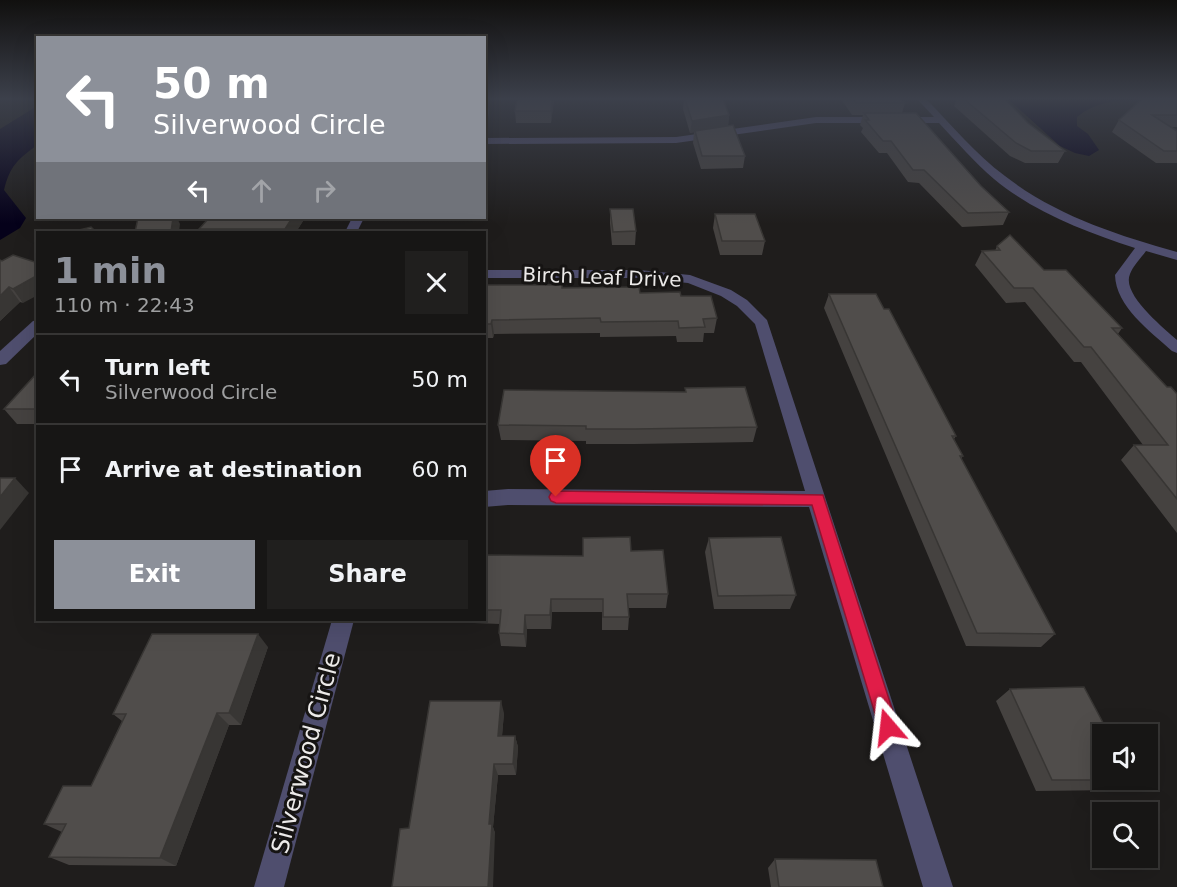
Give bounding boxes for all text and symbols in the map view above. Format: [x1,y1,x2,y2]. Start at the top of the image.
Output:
text: 50 m [153,59,270,108]
icon: left [54,60,132,138]
text: Silverwood Circle [153,109,386,140]
icon: left [182,174,215,207]
icon: ahead [245,174,278,207]
icon: right [308,174,341,207]
text: 1 min [54,250,167,291]
button: close [405,251,468,314]
street label: Birch Leaf Drive [522,262,682,292]
text: 110 m · 22:43 [54,293,195,317]
text: Turn left [105,355,210,380]
icon: left [54,363,87,396]
text: 50 m [412,367,468,392]
text: Silverwood Circle [105,380,277,404]
pin [530,435,581,497]
icon: arrive [539,444,572,477]
icon: arrive [54,453,87,486]
text: Arrive at destination [105,457,362,482]
text: 60 m [412,457,468,482]
button: Exit [54,540,255,609]
button: Share [267,540,468,609]
street label: Silverwood Circle [266,650,346,856]
position arrow [856,695,920,759]
map controls [1092,724,1158,868]
button: sound [1092,724,1158,790]
button: search [1092,802,1158,868]

